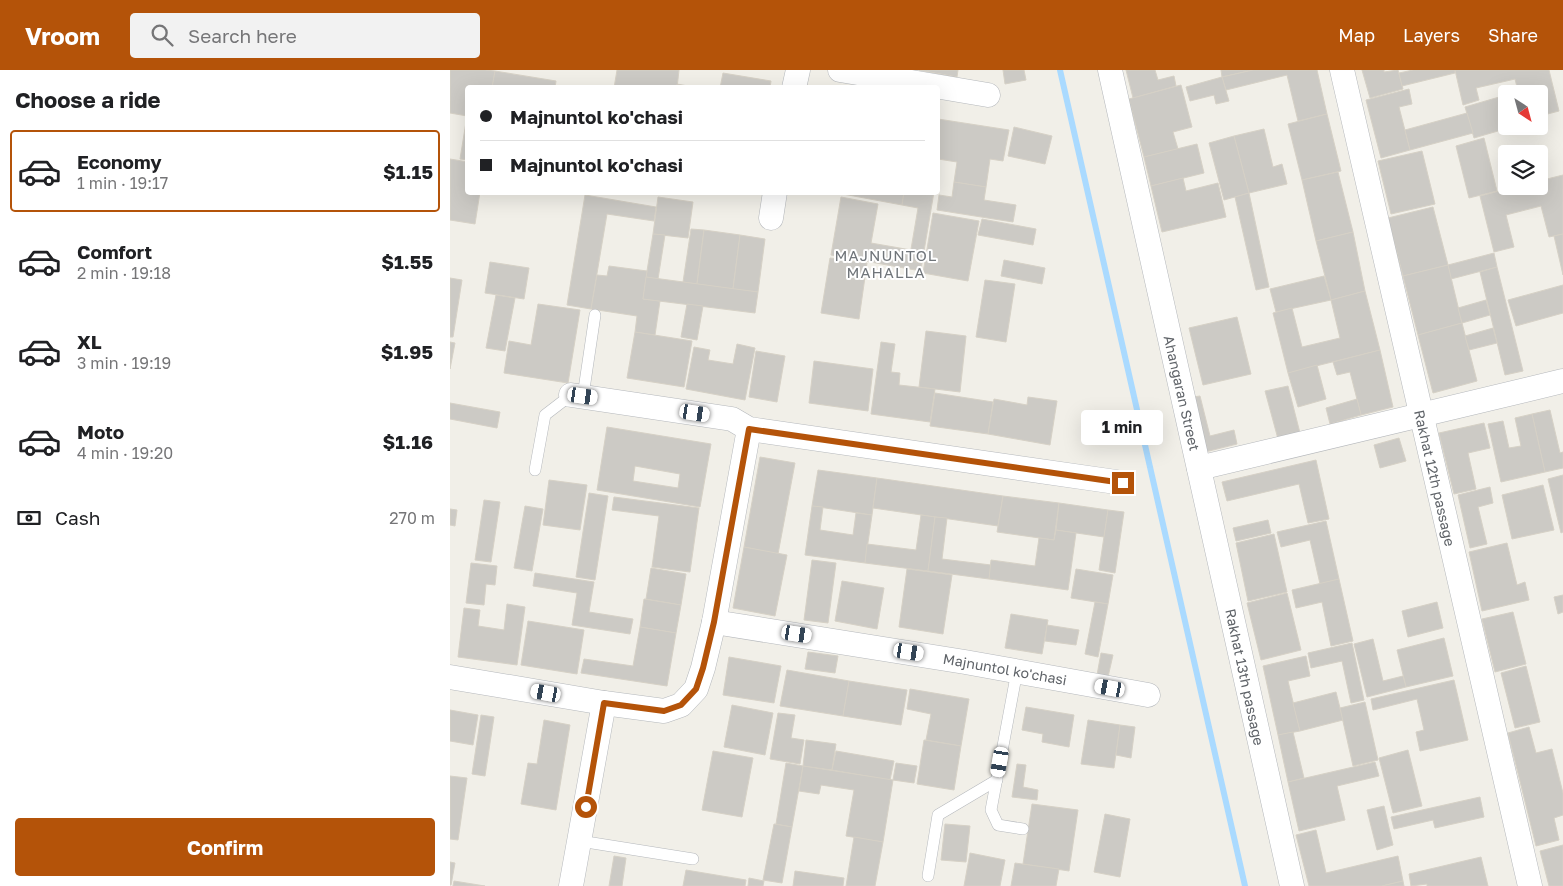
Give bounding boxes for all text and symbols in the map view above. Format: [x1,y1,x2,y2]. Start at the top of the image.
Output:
search box [130,13,480,58]
text: Vroom [25,21,100,50]
icon: search [148,21,176,49]
text: Search here [188,24,297,47]
text: Map [1338,24,1375,46]
text: Layers [1403,24,1460,46]
text: Share [1488,24,1538,46]
north arrow [1498,85,1548,135]
map controls [1498,85,1548,195]
text: Choose a ride [15,86,161,113]
text: Majnuntol ko'chasi [510,105,683,128]
button: layers [1498,145,1548,195]
icon: car [17,149,62,194]
text: Economy [77,150,162,173]
text: Majnuntol ko'chasi [510,153,683,176]
text: $1.15 [383,160,433,183]
text: 1 min · 19:17 [77,173,168,193]
icon: car [17,239,62,284]
text: Comfort [77,240,152,263]
district label: MAJNUNTOL MAHALLA [835,246,937,281]
text: $1.55 [381,250,433,273]
text: 2 min · 19:18 [77,263,171,283]
icon: car [17,329,62,374]
text: XL [77,330,102,353]
street label: Ahangaran Street [1160,334,1204,452]
text: $1.95 [381,340,433,363]
text: 3 min · 19:19 [77,353,171,373]
car [567,386,598,406]
car [679,403,710,423]
street label: Rakhat 12th passage [1411,408,1459,548]
callout: 1 min [1082,410,1164,446]
text: 1 min [1102,417,1142,437]
icon: car [17,419,62,464]
text: Moto [77,420,124,443]
text: $1.16 [383,430,433,453]
text: 4 min · 19:20 [77,443,173,463]
route end [1112,472,1134,494]
icon: cash [15,504,43,532]
text: Cash [55,506,100,529]
text: 270 m [389,508,435,528]
street label: Rakhat 13th passage [1222,607,1268,747]
car [781,624,812,644]
car [893,642,924,662]
street label: Majnuntol ko'chasi [942,650,1068,688]
car [1093,678,1126,698]
car [529,683,562,703]
car [990,746,1009,778]
route start [575,796,597,818]
button: Confirm [15,818,435,876]

